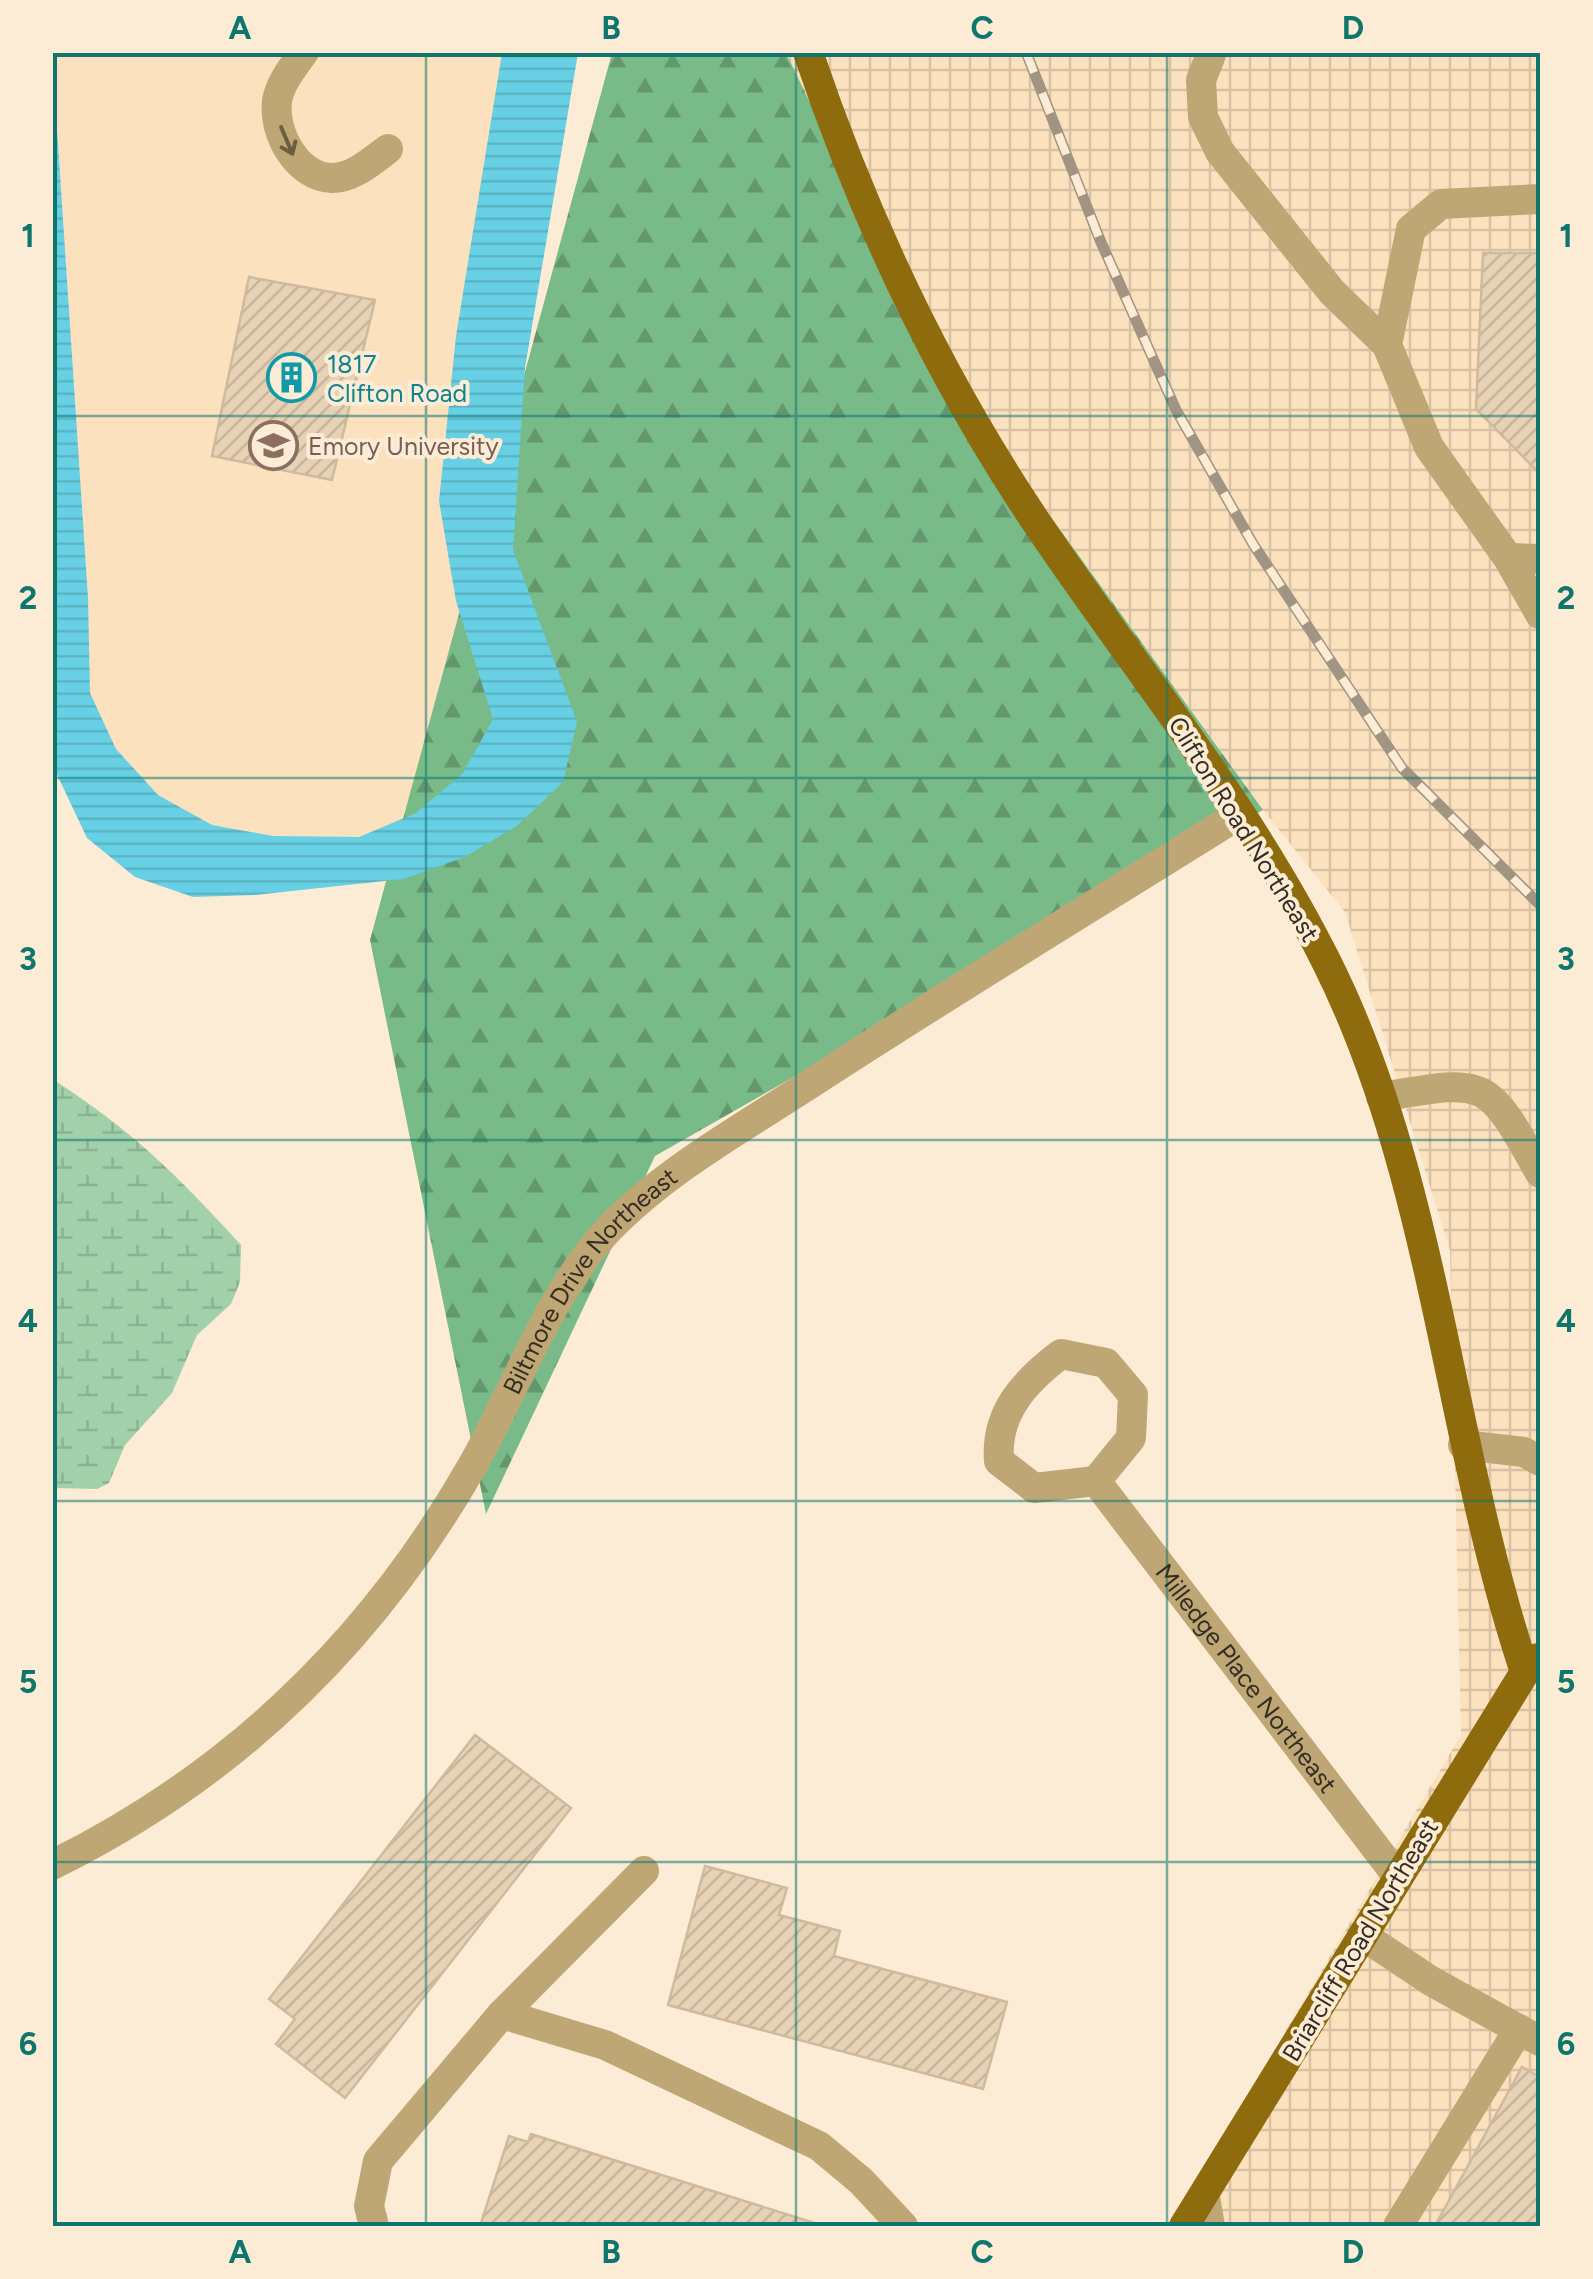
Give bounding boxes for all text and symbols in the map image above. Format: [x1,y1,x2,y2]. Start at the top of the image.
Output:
text: A [229,9,252,47]
text: B [601,9,621,47]
text: C [970,9,994,47]
text: D [1342,9,1364,47]
one-way arrow [279,125,297,156]
text: 1 [21,217,35,255]
text: 1 [1559,217,1573,255]
place label: 1817 Clifton Road [327,349,467,408]
building icon: 1817 Clifton Road [266,352,318,404]
school or university icon: Emory University [247,420,299,472]
place label: Emory University [308,431,499,461]
text: 2 [19,579,37,617]
text: 2 [1557,579,1575,617]
street label: Clifton Road Northeast [1163,711,1325,947]
text: 3 [19,940,37,978]
text: 3 [1557,940,1575,978]
street label: Biltmore Drive Northeast [496,1161,683,1399]
text: 4 [18,1302,38,1340]
text: 4 [1556,1302,1576,1340]
street label: Milledge Place Northeast [1149,1558,1343,1799]
text: 5 [19,1663,37,1701]
text: 5 [1557,1663,1575,1701]
street label: Briarcliff Road Northeast [1276,1814,1444,2066]
text: 6 [19,2025,37,2063]
text: 6 [1557,2025,1575,2063]
text: A [229,2233,252,2271]
text: B [601,2233,621,2271]
text: C [970,2233,994,2271]
text: D [1342,2233,1364,2271]

